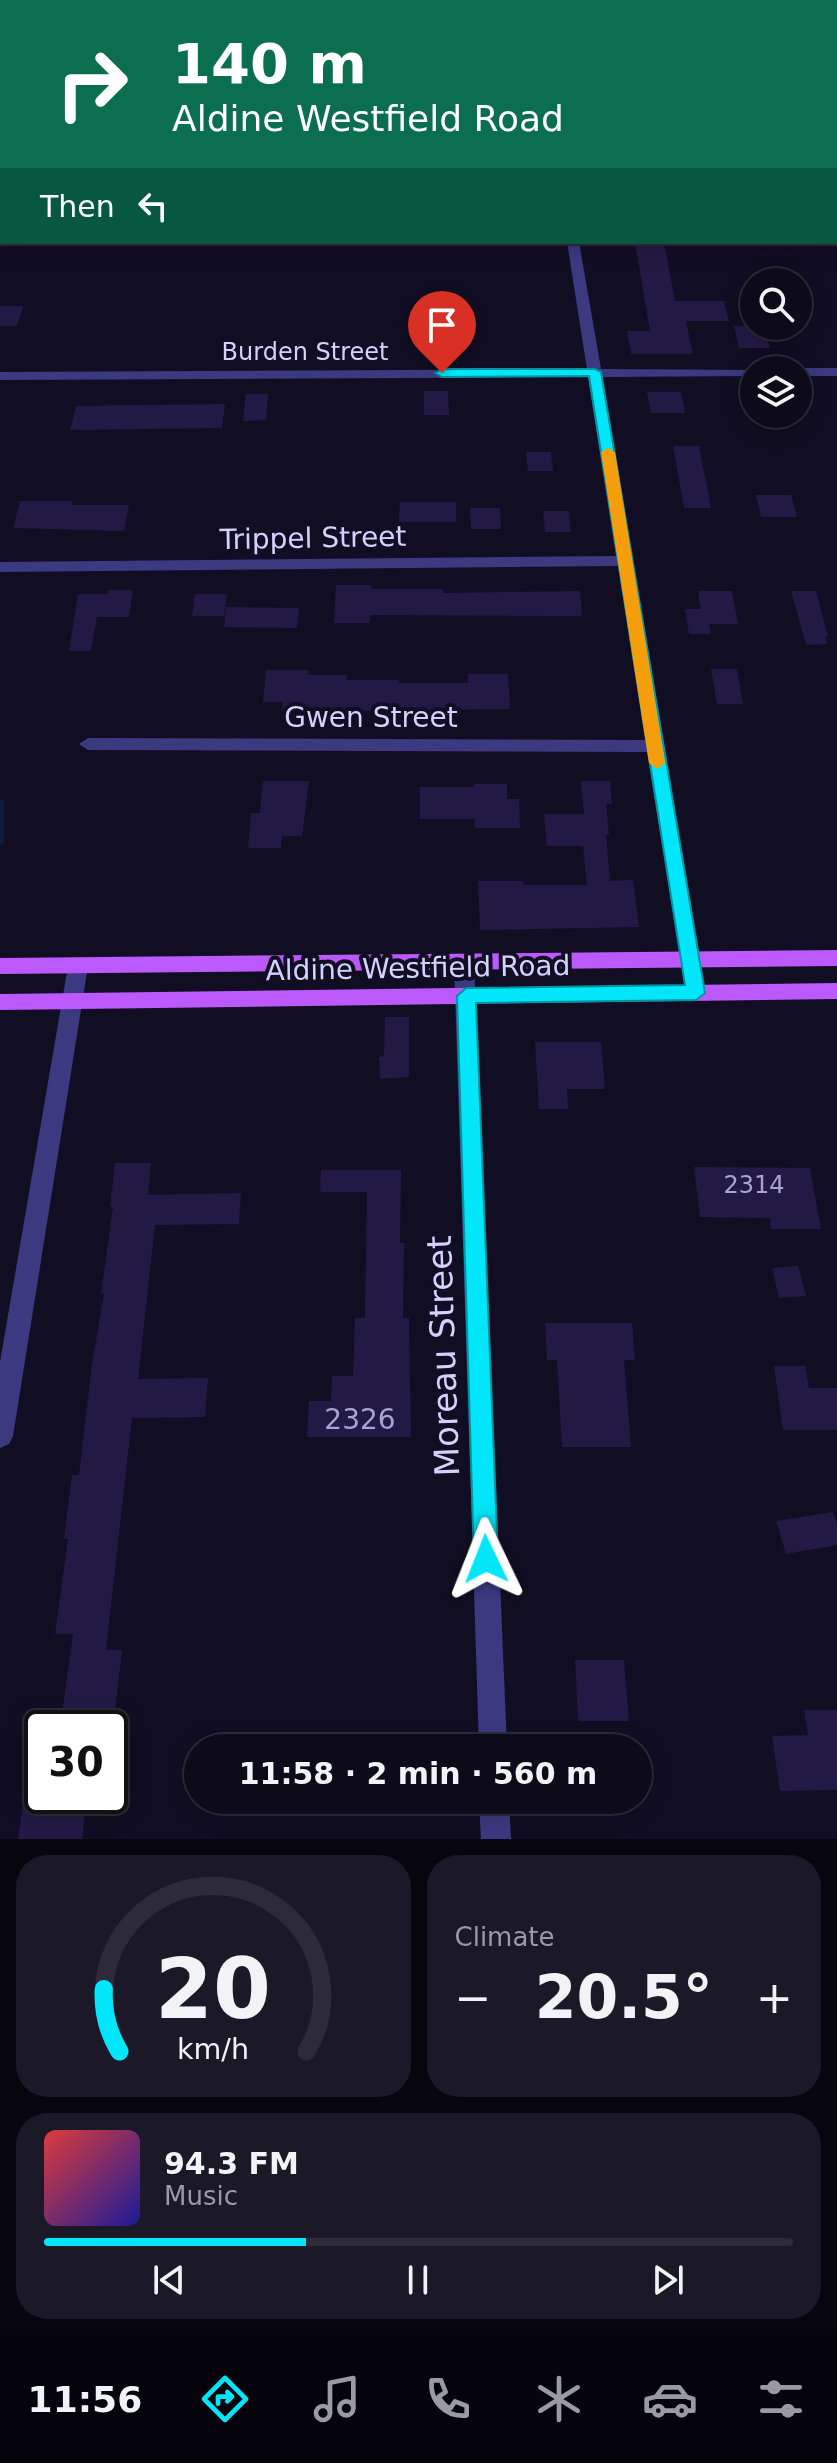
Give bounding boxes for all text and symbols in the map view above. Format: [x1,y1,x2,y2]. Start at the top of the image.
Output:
text: 140 m [172,31,367,96]
icon: right [40,32,144,136]
text: Aldine Westfield Road [172,98,564,139]
icon: left [131,184,175,228]
text: Then [40,189,115,224]
map controls [740,268,812,428]
button: search [740,268,812,340]
pin [408,291,476,373]
icon: arrive [420,303,464,347]
street label: Burden Street [222,338,388,366]
button: layers [740,356,812,428]
street label: Trippel Street [218,520,407,556]
street label: Gwen Street [284,701,458,734]
street label: Aldine Westfield Road [265,949,571,987]
house number: 2314 [723,1171,785,1199]
street label: Moreau Street [419,1235,467,1477]
house number: 2326 [324,1403,396,1436]
position arrow [444,1517,528,1601]
speed limit sign: 30 [24,1710,128,1814]
text: 11:58 · 2 min · 560 m [239,1756,597,1791]
text: Climate [455,1922,555,1952]
text: 20 [155,1941,271,2038]
text: 20.5° [535,1962,713,2032]
text: − [455,1972,491,2023]
text: + [756,1972,793,2023]
text: km/h [177,2032,249,2066]
text: 94.3 FM [164,2146,299,2181]
text: Music [164,2181,238,2211]
icon: previous [147,2258,191,2302]
icon: pause [396,2258,440,2302]
icon: next [646,2258,690,2302]
icon: directions [197,2371,253,2427]
icon: music [309,2371,365,2427]
icon: phone [420,2371,476,2427]
icon: climate [531,2371,587,2427]
icon: car [642,2371,698,2427]
icon: filters [753,2371,809,2427]
text: 11:56 [28,2379,142,2420]

